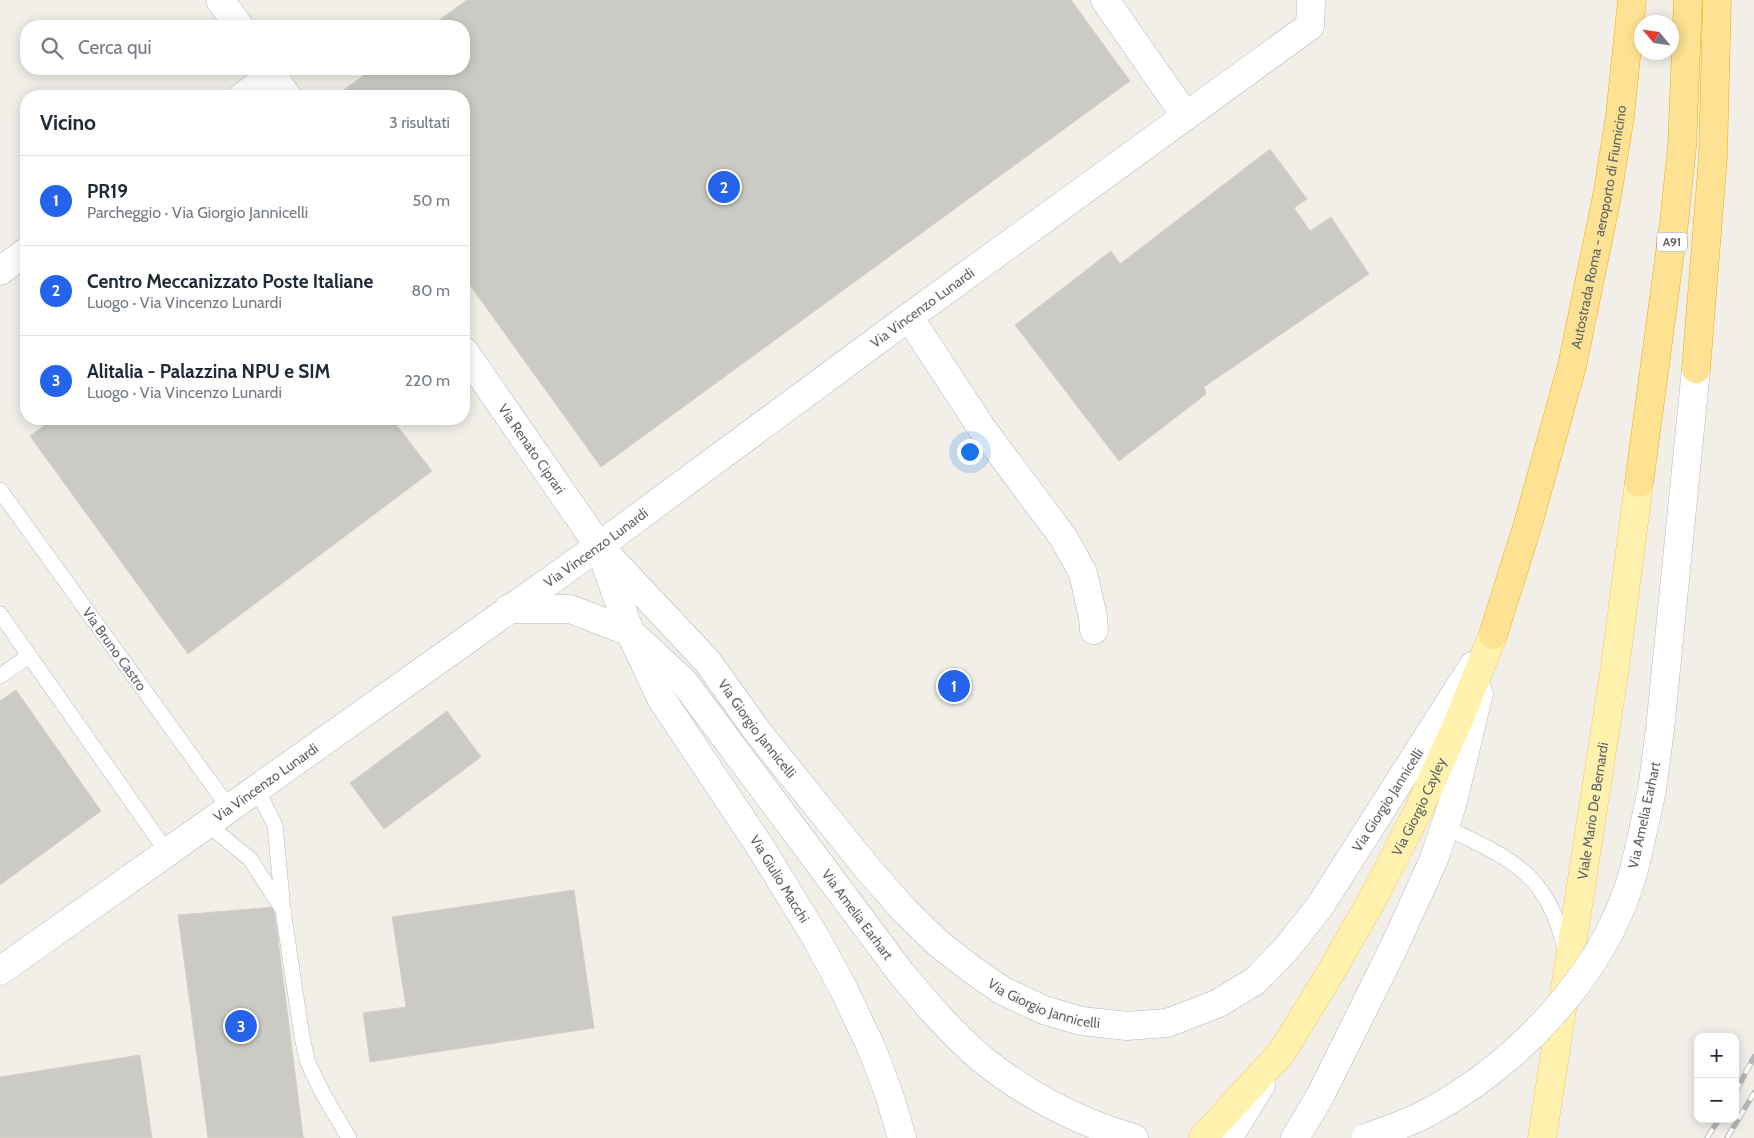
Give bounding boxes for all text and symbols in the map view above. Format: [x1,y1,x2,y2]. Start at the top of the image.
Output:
north arrow [1634,15,1679,60]
search box [20,20,470,75]
icon: search [38,34,66,62]
text: Cerca qui [78,36,152,59]
street label: Autostrada Roma - aeroporto di Fiumicino [1567,104,1630,350]
text: Vicino [40,110,96,135]
text: 3 risultati [389,113,450,132]
pin: 2 [708,168,740,206]
text: PR19 [87,180,128,203]
text: 1 [53,191,59,210]
text: 50 m [413,191,450,210]
text: Parcheggio · Via Giorgio Jannicelli [87,203,308,222]
road number: A91 [1657,232,1687,252]
street label: Via Vincenzo Lunardi [867,264,978,352]
text: Centro Meccanizzato Poste Italiane [87,270,373,293]
text: 2 [52,281,60,300]
text: 80 m [412,281,450,300]
text: Luogo · Via Vincenzo Lunardi [87,293,282,312]
text: Alitalia - Palazzina NPU e SIM [87,360,330,383]
text: 3 [52,371,60,390]
text: 220 m [404,371,450,390]
text: Luogo · Via Vincenzo Lunardi [87,383,282,402]
street label: Via Renato Ciprari [494,400,569,497]
your location [957,439,983,465]
street label: Via Vincenzo Lunardi [540,504,652,591]
street label: Via Bruno Castro [78,604,151,695]
pin: 1 [938,667,970,705]
street label: Via Giorgio Jannicelli [714,676,800,782]
street label: Via Vincenzo Lunardi [210,739,322,826]
street label: Viale Mario De Bernardi [1573,741,1612,881]
street label: Via Giorgio Jannicelli [1348,745,1427,855]
street label: Via Giorgio Cayley [1388,755,1450,859]
street label: Via Amelia Earhart [1624,760,1664,870]
street label: Via Giulio Macchi [746,831,814,926]
street label: Via Amelia Earhart [818,866,897,964]
street label: Via Giorgio Jannicelli [984,974,1101,1032]
pin: 3 [225,1007,257,1045]
map controls [1694,1033,1739,1123]
button: + [1694,1033,1739,1078]
button: − [1694,1078,1739,1123]

